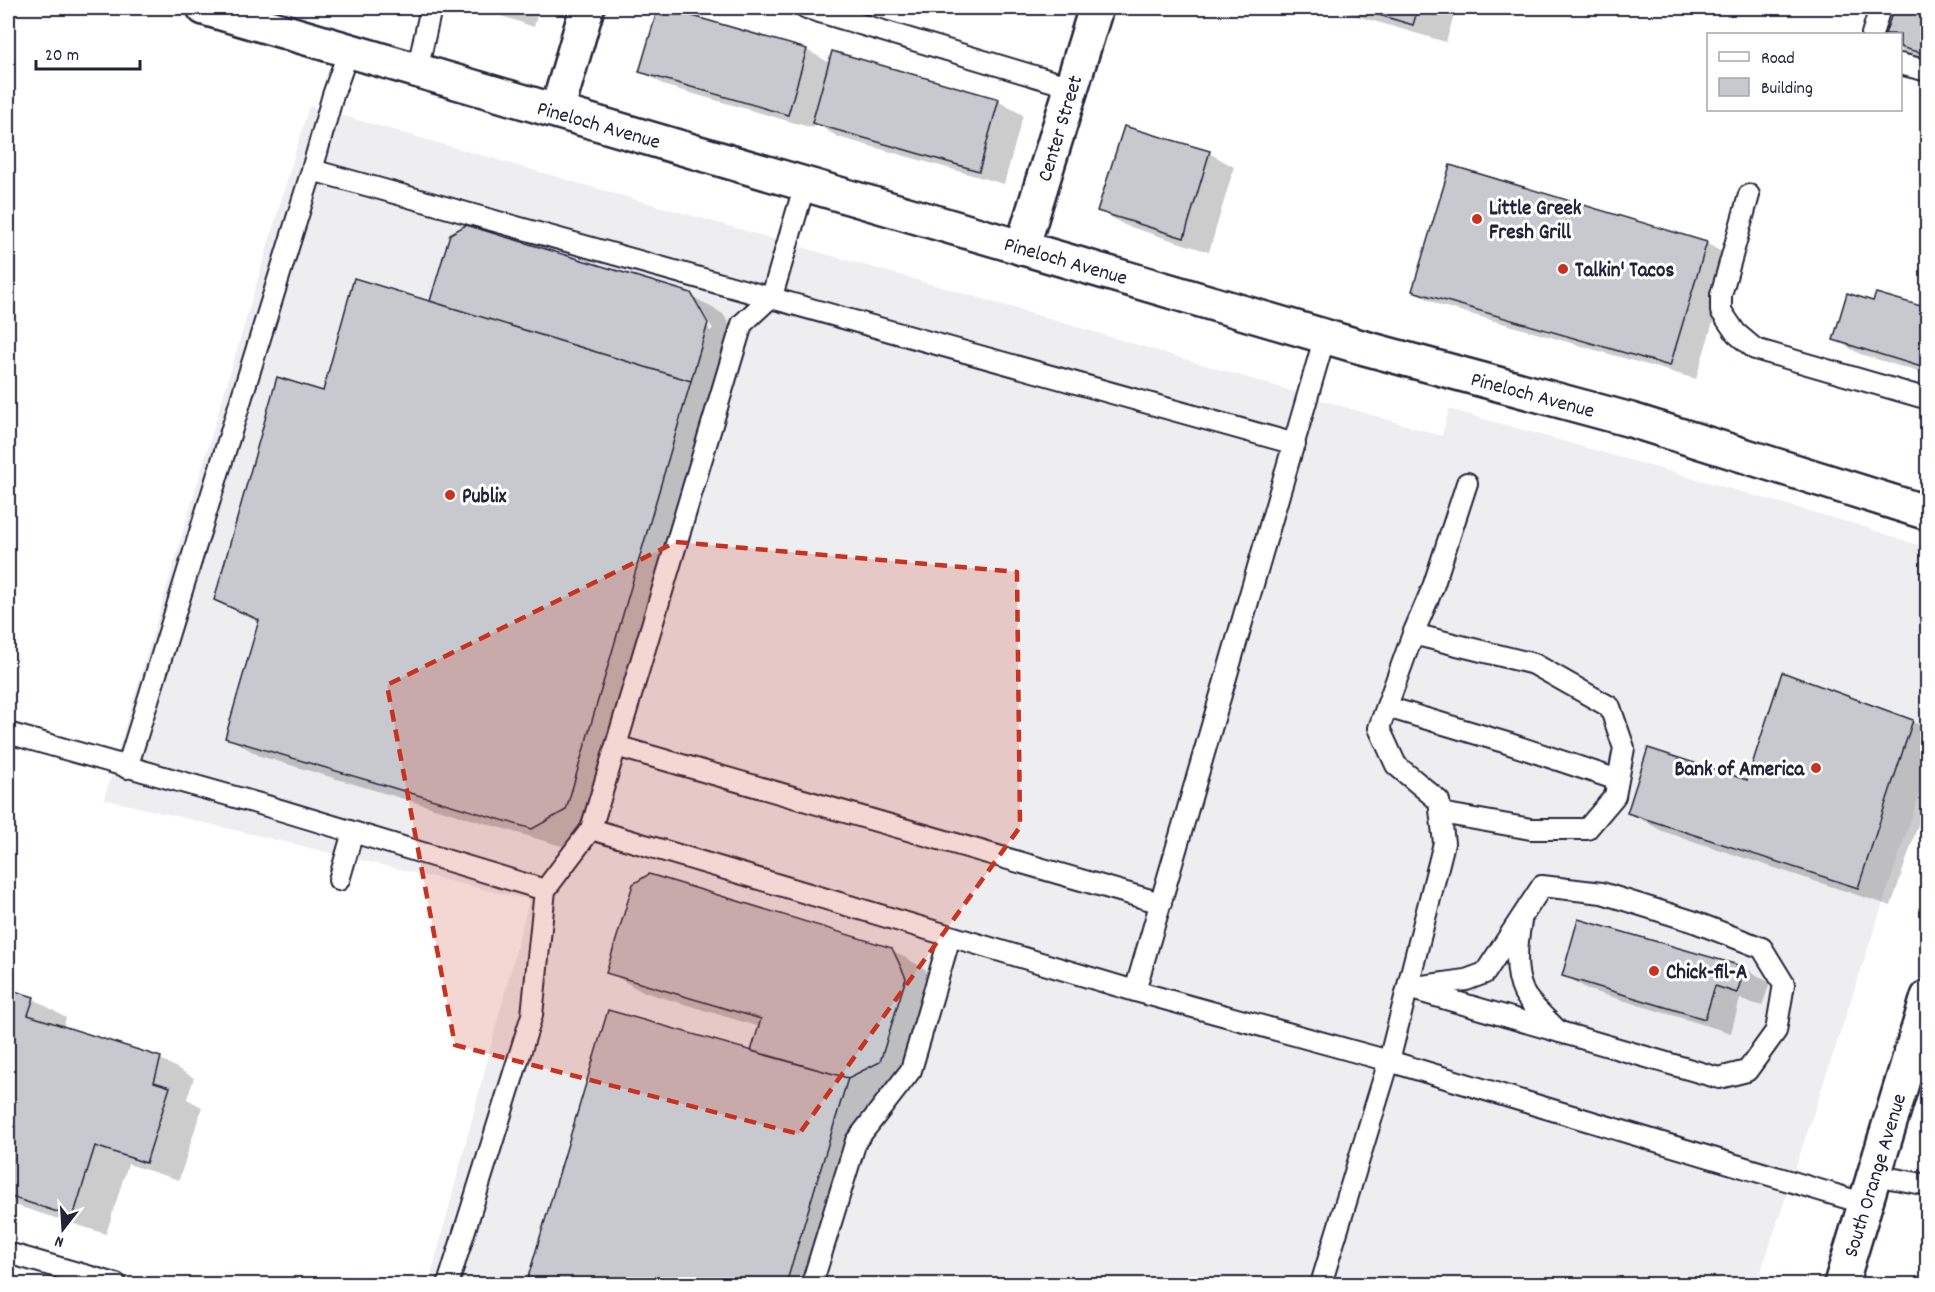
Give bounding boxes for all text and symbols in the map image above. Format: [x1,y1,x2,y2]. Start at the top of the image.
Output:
scale bar [36,33,140,71]
legend [1707,33,1902,111]
text: 20 m [45,44,79,69]
text: Road [1761,47,1795,72]
street label: Center Street [1031,72,1092,186]
text: Building [1761,77,1813,102]
street label: Pineloch Avenue [533,95,663,159]
place label: Little Greek Fresh Grill [1489,195,1582,249]
marker: Little Greek Fresh Grill [1470,212,1484,226]
street label: Pineloch Avenue [1000,231,1130,295]
place label: Talkin' Tacos [1575,257,1674,287]
marker: Talkin' Tacos [1556,262,1570,276]
street label: Pineloch Avenue [1467,366,1597,428]
place label: Publix [462,483,507,513]
marker: Publix [443,488,457,502]
place label: Bank of America [1674,756,1805,786]
marker: Bank of America [1809,761,1823,775]
place label: Chick-fil-A [1666,959,1747,989]
marker: Chick-fil-A [1647,964,1661,978]
street label: South Orange Avenue [1838,1090,1916,1262]
north arrow [33,1199,93,1259]
text: N [52,1229,66,1253]

